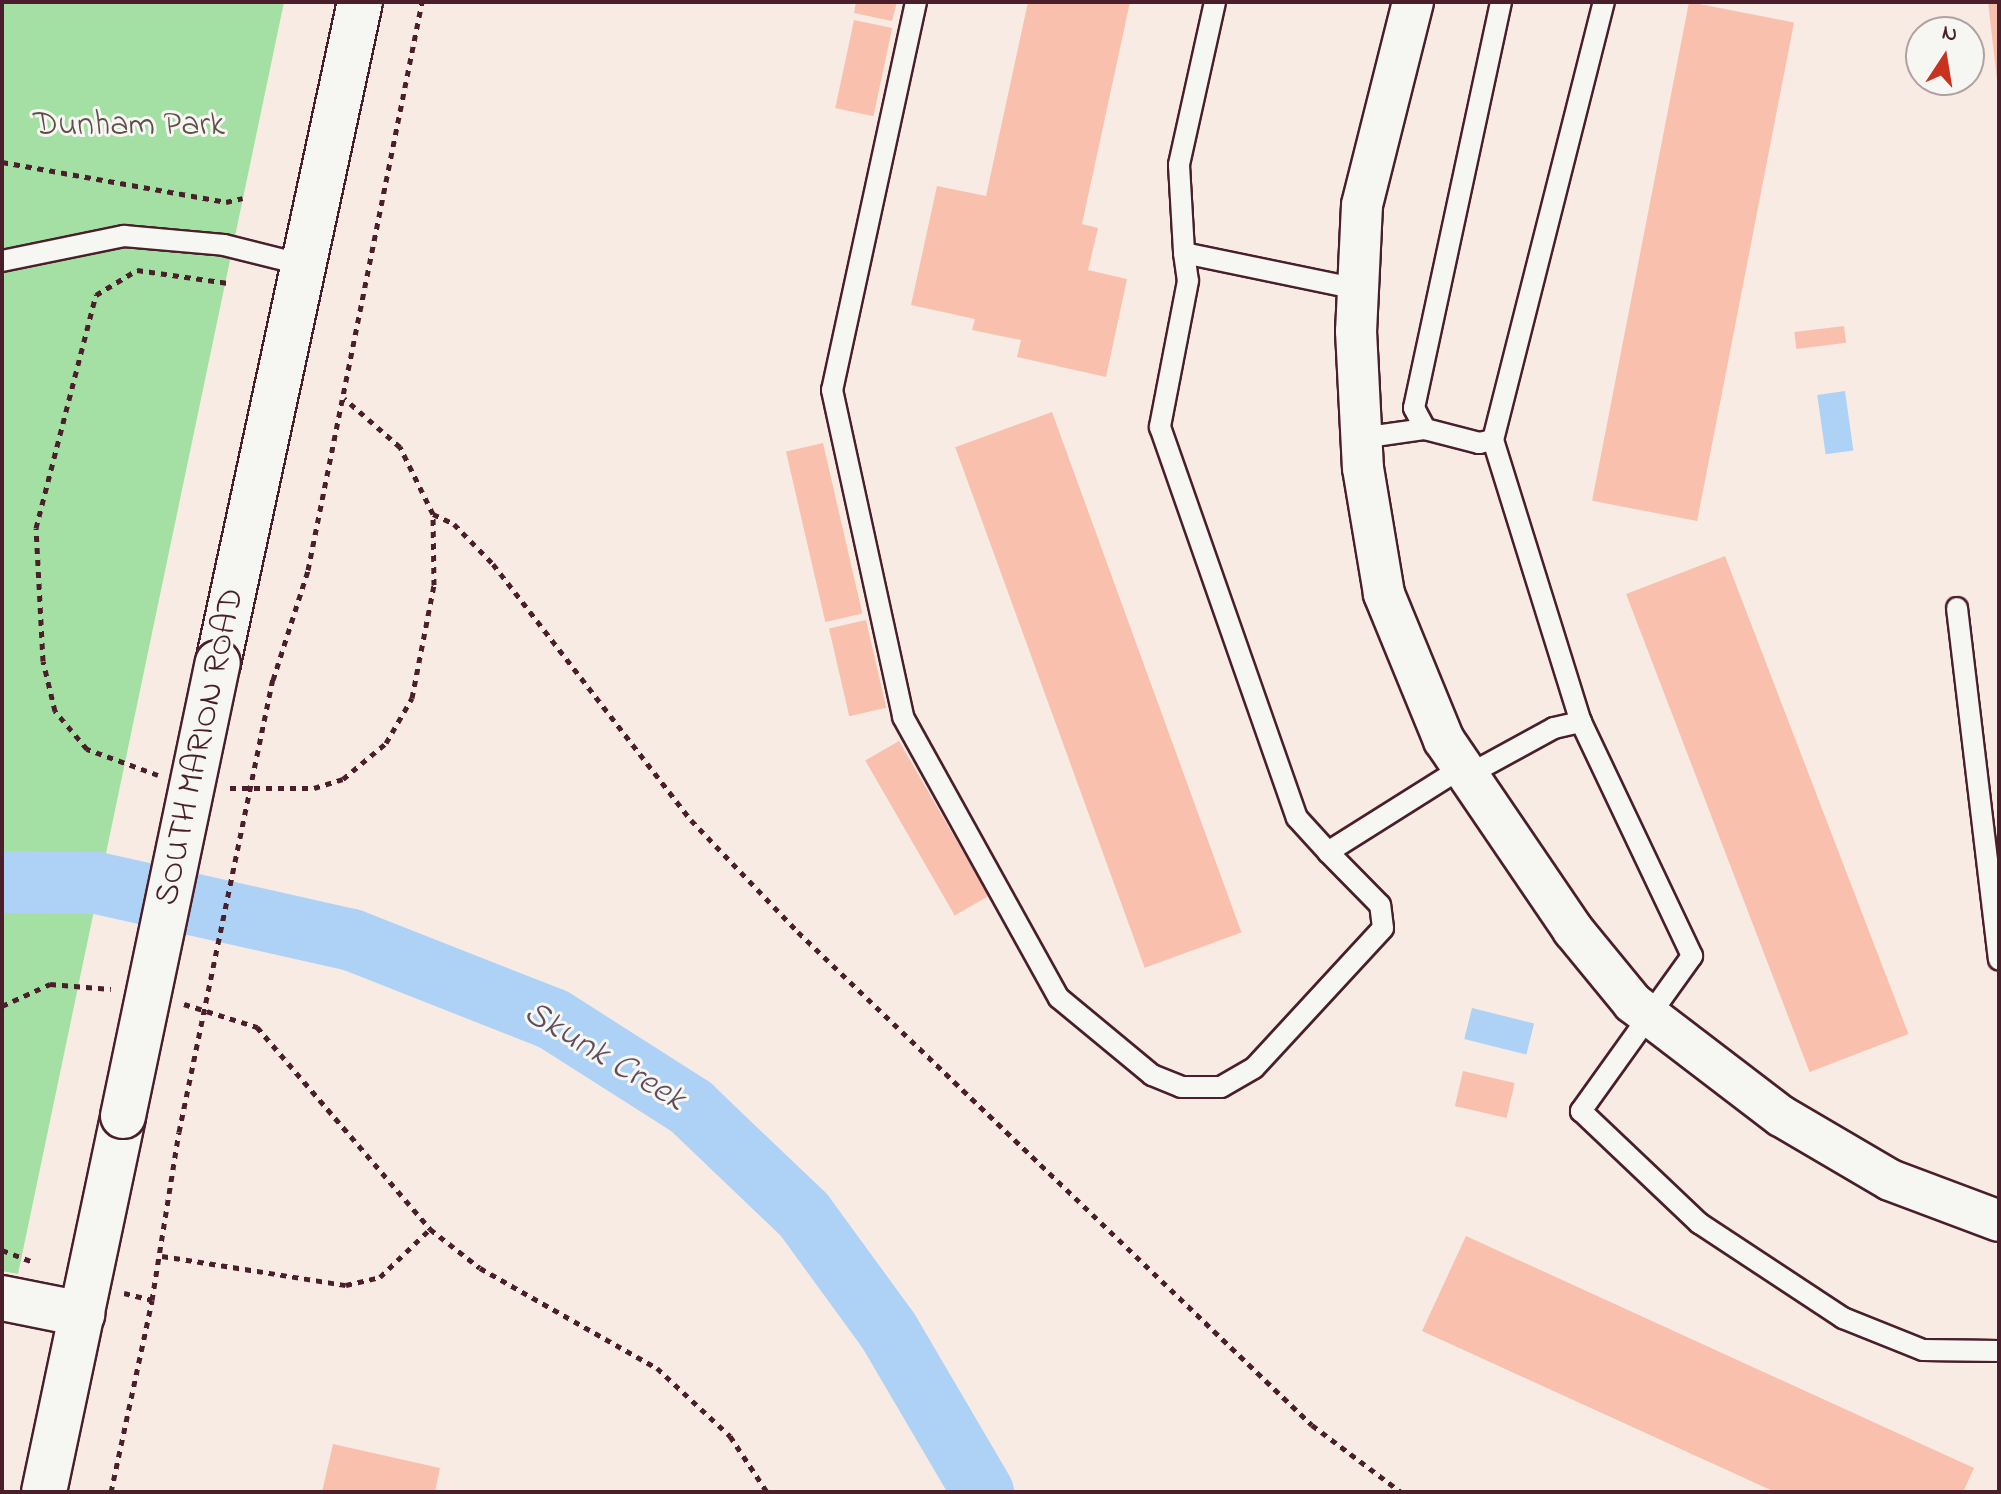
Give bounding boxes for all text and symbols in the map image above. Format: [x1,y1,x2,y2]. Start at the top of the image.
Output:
north arrow [1905,16,1985,96]
text: N [1939,17,1960,52]
park label: Dunham Park [33,107,225,147]
street label: SOUTH MARION ROAD [147,585,255,909]
water label: Skunk Creek [515,992,693,1122]

